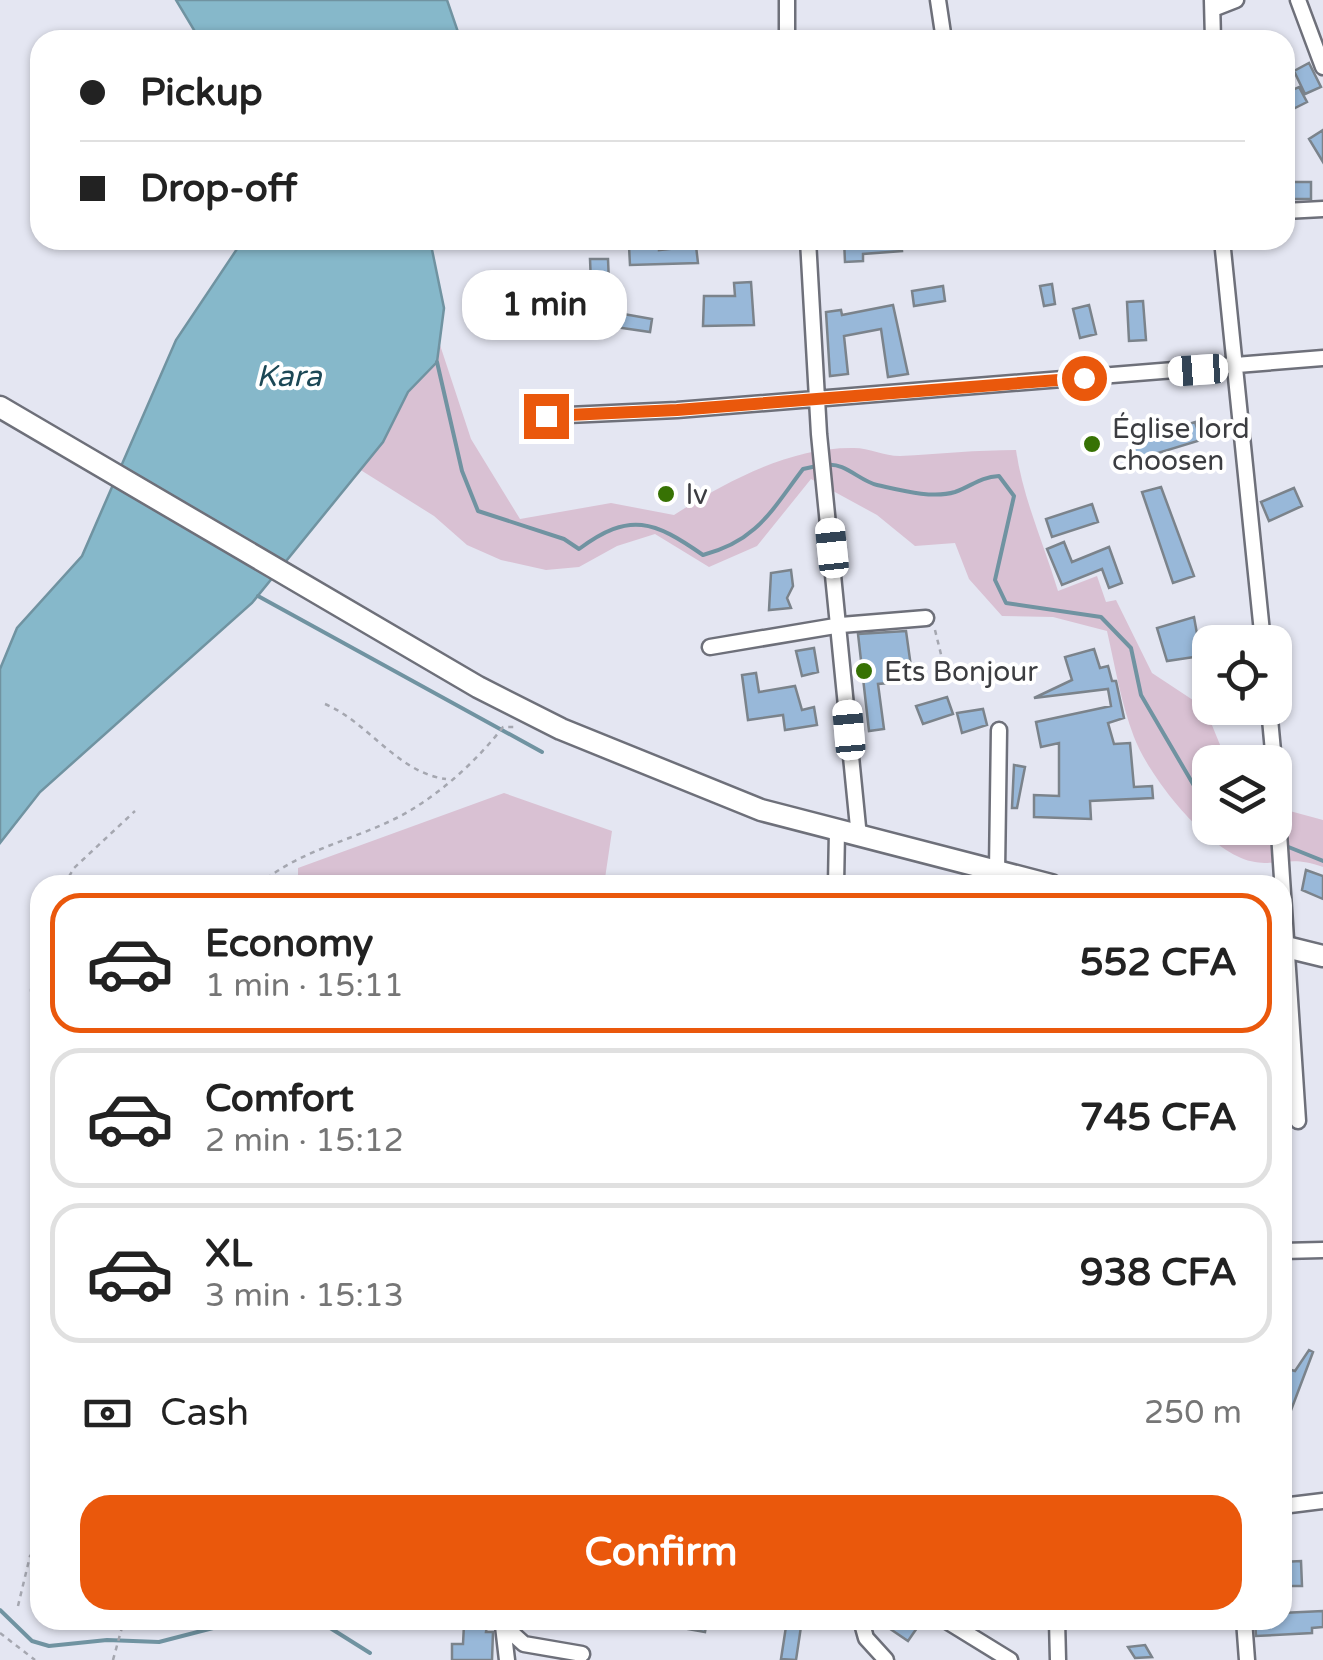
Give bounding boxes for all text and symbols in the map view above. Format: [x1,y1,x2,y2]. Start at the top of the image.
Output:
text: Pickup [140,70,263,116]
text: Drop-off [140,166,297,212]
callout: 1 min [464,271,628,341]
text: 1 min [502,286,587,324]
car [1167,353,1229,387]
route start [1062,356,1107,401]
water label: Kara [256,358,323,395]
route end [524,394,569,439]
place label: Église lord choosen [1112,412,1250,478]
marker: Église lord choosen [1081,433,1103,455]
place label: lv [686,478,708,512]
marker: lv [655,483,677,505]
car [814,517,850,579]
map controls [1192,625,1292,845]
button: locate [1192,625,1292,725]
place label: Ets Bonjour [884,655,1038,689]
marker: Ets Bonjour [853,660,875,682]
car [831,699,867,761]
button: layers [1192,745,1292,845]
icon: car [85,918,175,1008]
text: Economy [205,921,373,967]
text: 552 CFA [1080,940,1237,986]
text: 1 min · 15:11 [205,967,404,1005]
icon: car [85,1073,175,1163]
text: Comfort [205,1076,354,1122]
text: 745 CFA [1080,1095,1237,1141]
text: 2 min · 15:12 [205,1122,404,1160]
icon: car [85,1228,175,1318]
text: XL [205,1231,252,1277]
text: 938 CFA [1080,1250,1237,1296]
text: 3 min · 15:13 [205,1277,404,1315]
icon: cash [80,1386,135,1441]
text: Cash [160,1390,249,1436]
text: 250 m [1144,1394,1242,1432]
button: Confirm [80,1495,1242,1610]

